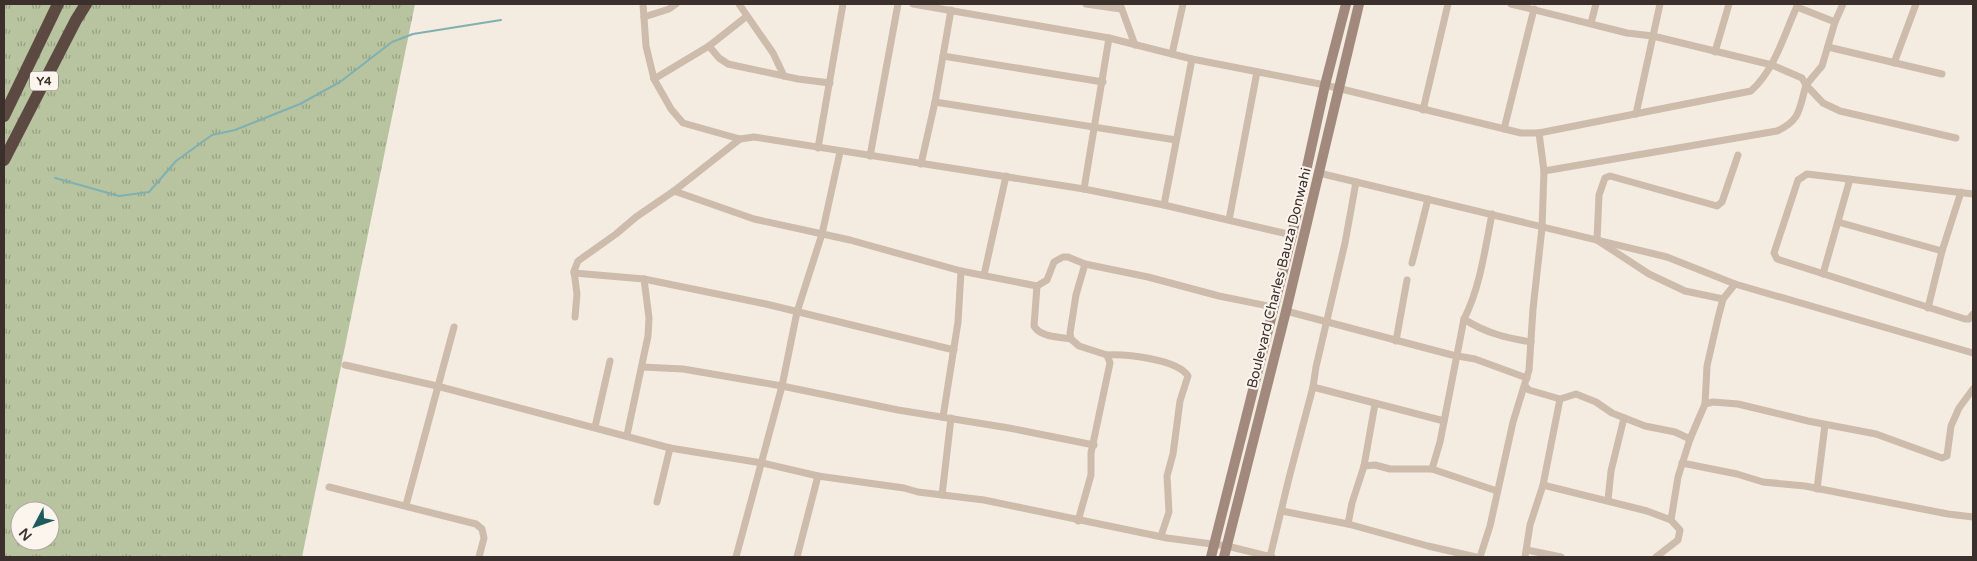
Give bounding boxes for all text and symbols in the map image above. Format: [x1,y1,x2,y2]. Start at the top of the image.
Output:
road number: Y4 [30,72,58,90]
street label: Boulevard Charles Bauza Donwahi [1243,166,1315,390]
north arrow [10,501,60,551]
text: N [15,524,36,544]

